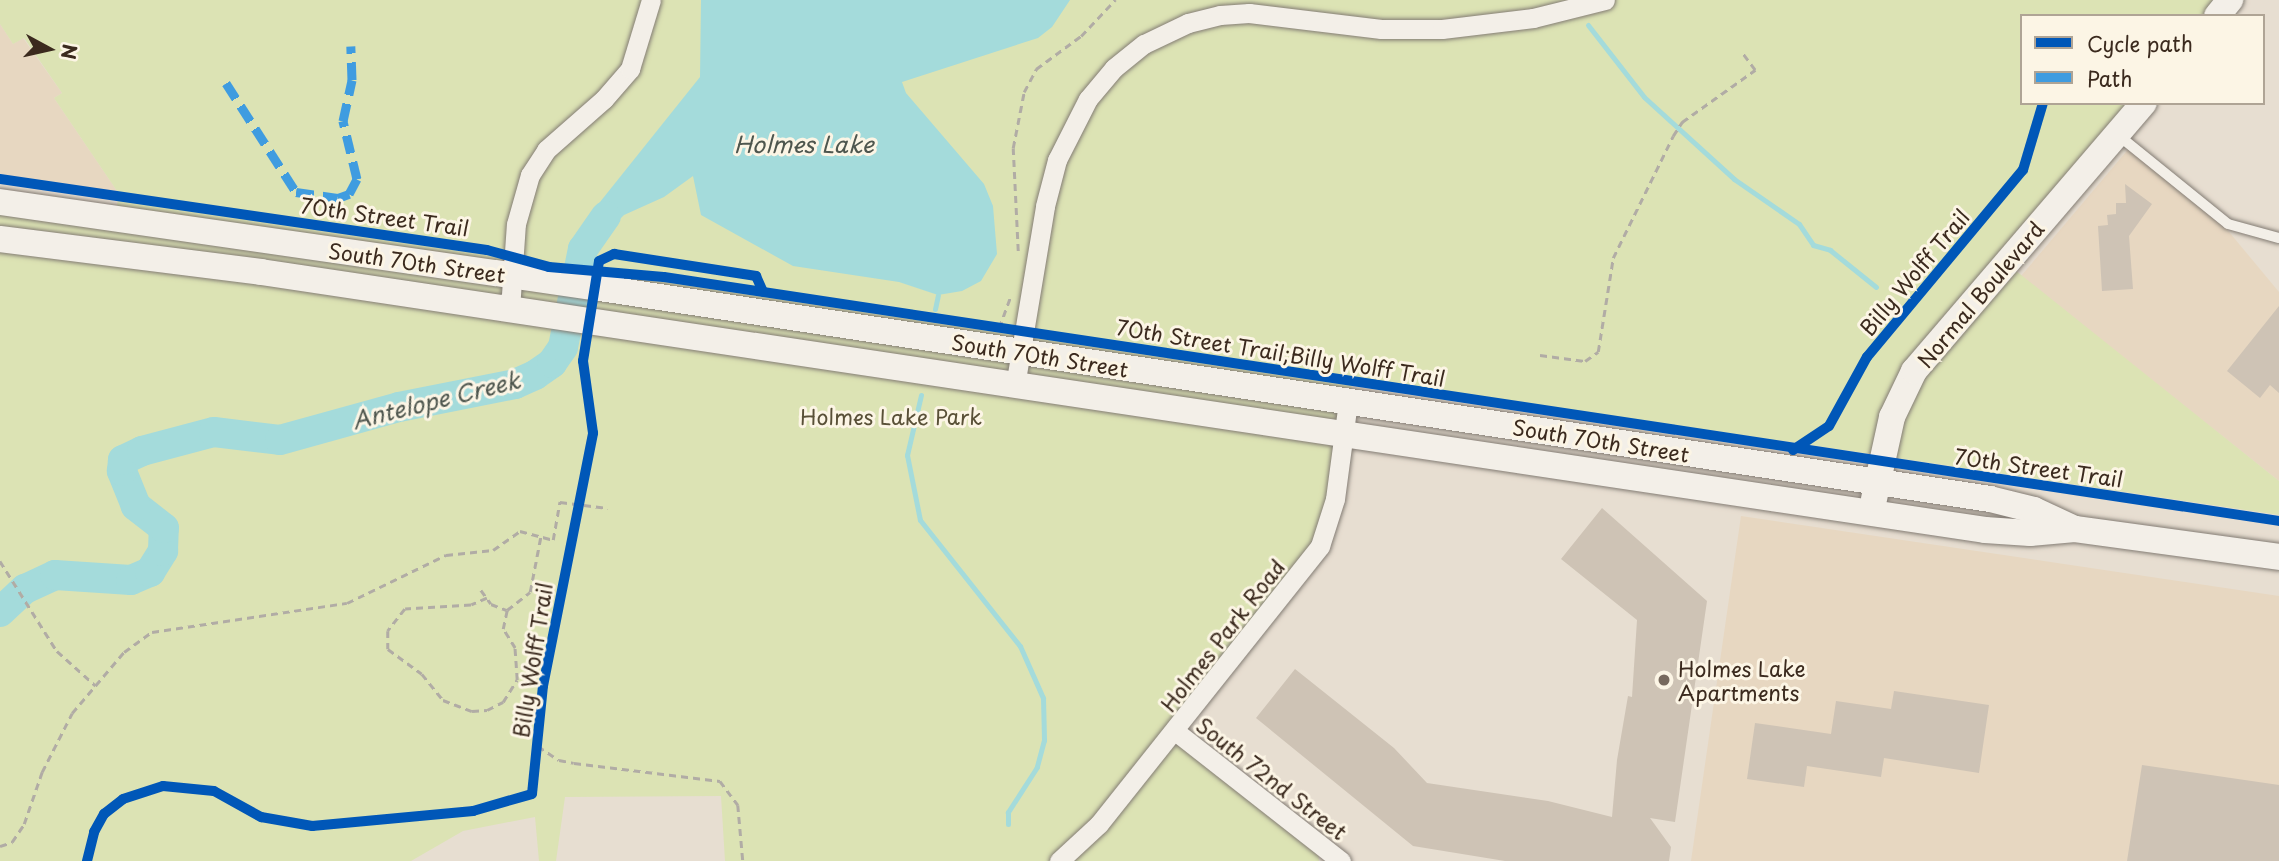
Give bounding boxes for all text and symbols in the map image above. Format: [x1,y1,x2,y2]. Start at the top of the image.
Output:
north arrow [14,14,84,84]
legend [2020,14,2265,105]
text: Cycle path [2087,27,2193,59]
text: N [55,43,85,61]
text: Path [2087,62,2132,94]
water label: Holmes Lake [733,130,875,158]
street label: 70th Street Trail [298,192,472,240]
street label: Billy Wolff Trail [1853,203,1975,341]
street label: Normal Boulevard [1912,216,2048,372]
street label: South 70th Street [325,237,509,287]
street label: 70th Street Trail;Billy Wolff Trail [1113,313,1449,391]
street label: South 70th Street [948,328,1132,382]
water label: Antelope Creek [349,366,523,434]
park label: Holmes Lake Park [800,403,982,429]
street label: South 70th Street [1509,413,1693,467]
street label: 70th Street Trail [1952,443,2126,491]
street label: Holmes Park Road [1155,554,1289,716]
street label: Billy Wolff Trail [507,579,557,741]
place label: Holmes Lake Apartments [1678,655,1807,705]
marker: Holmes Lake Apartments [1656,672,1672,688]
street label: South 72nd Street [1191,711,1353,845]

